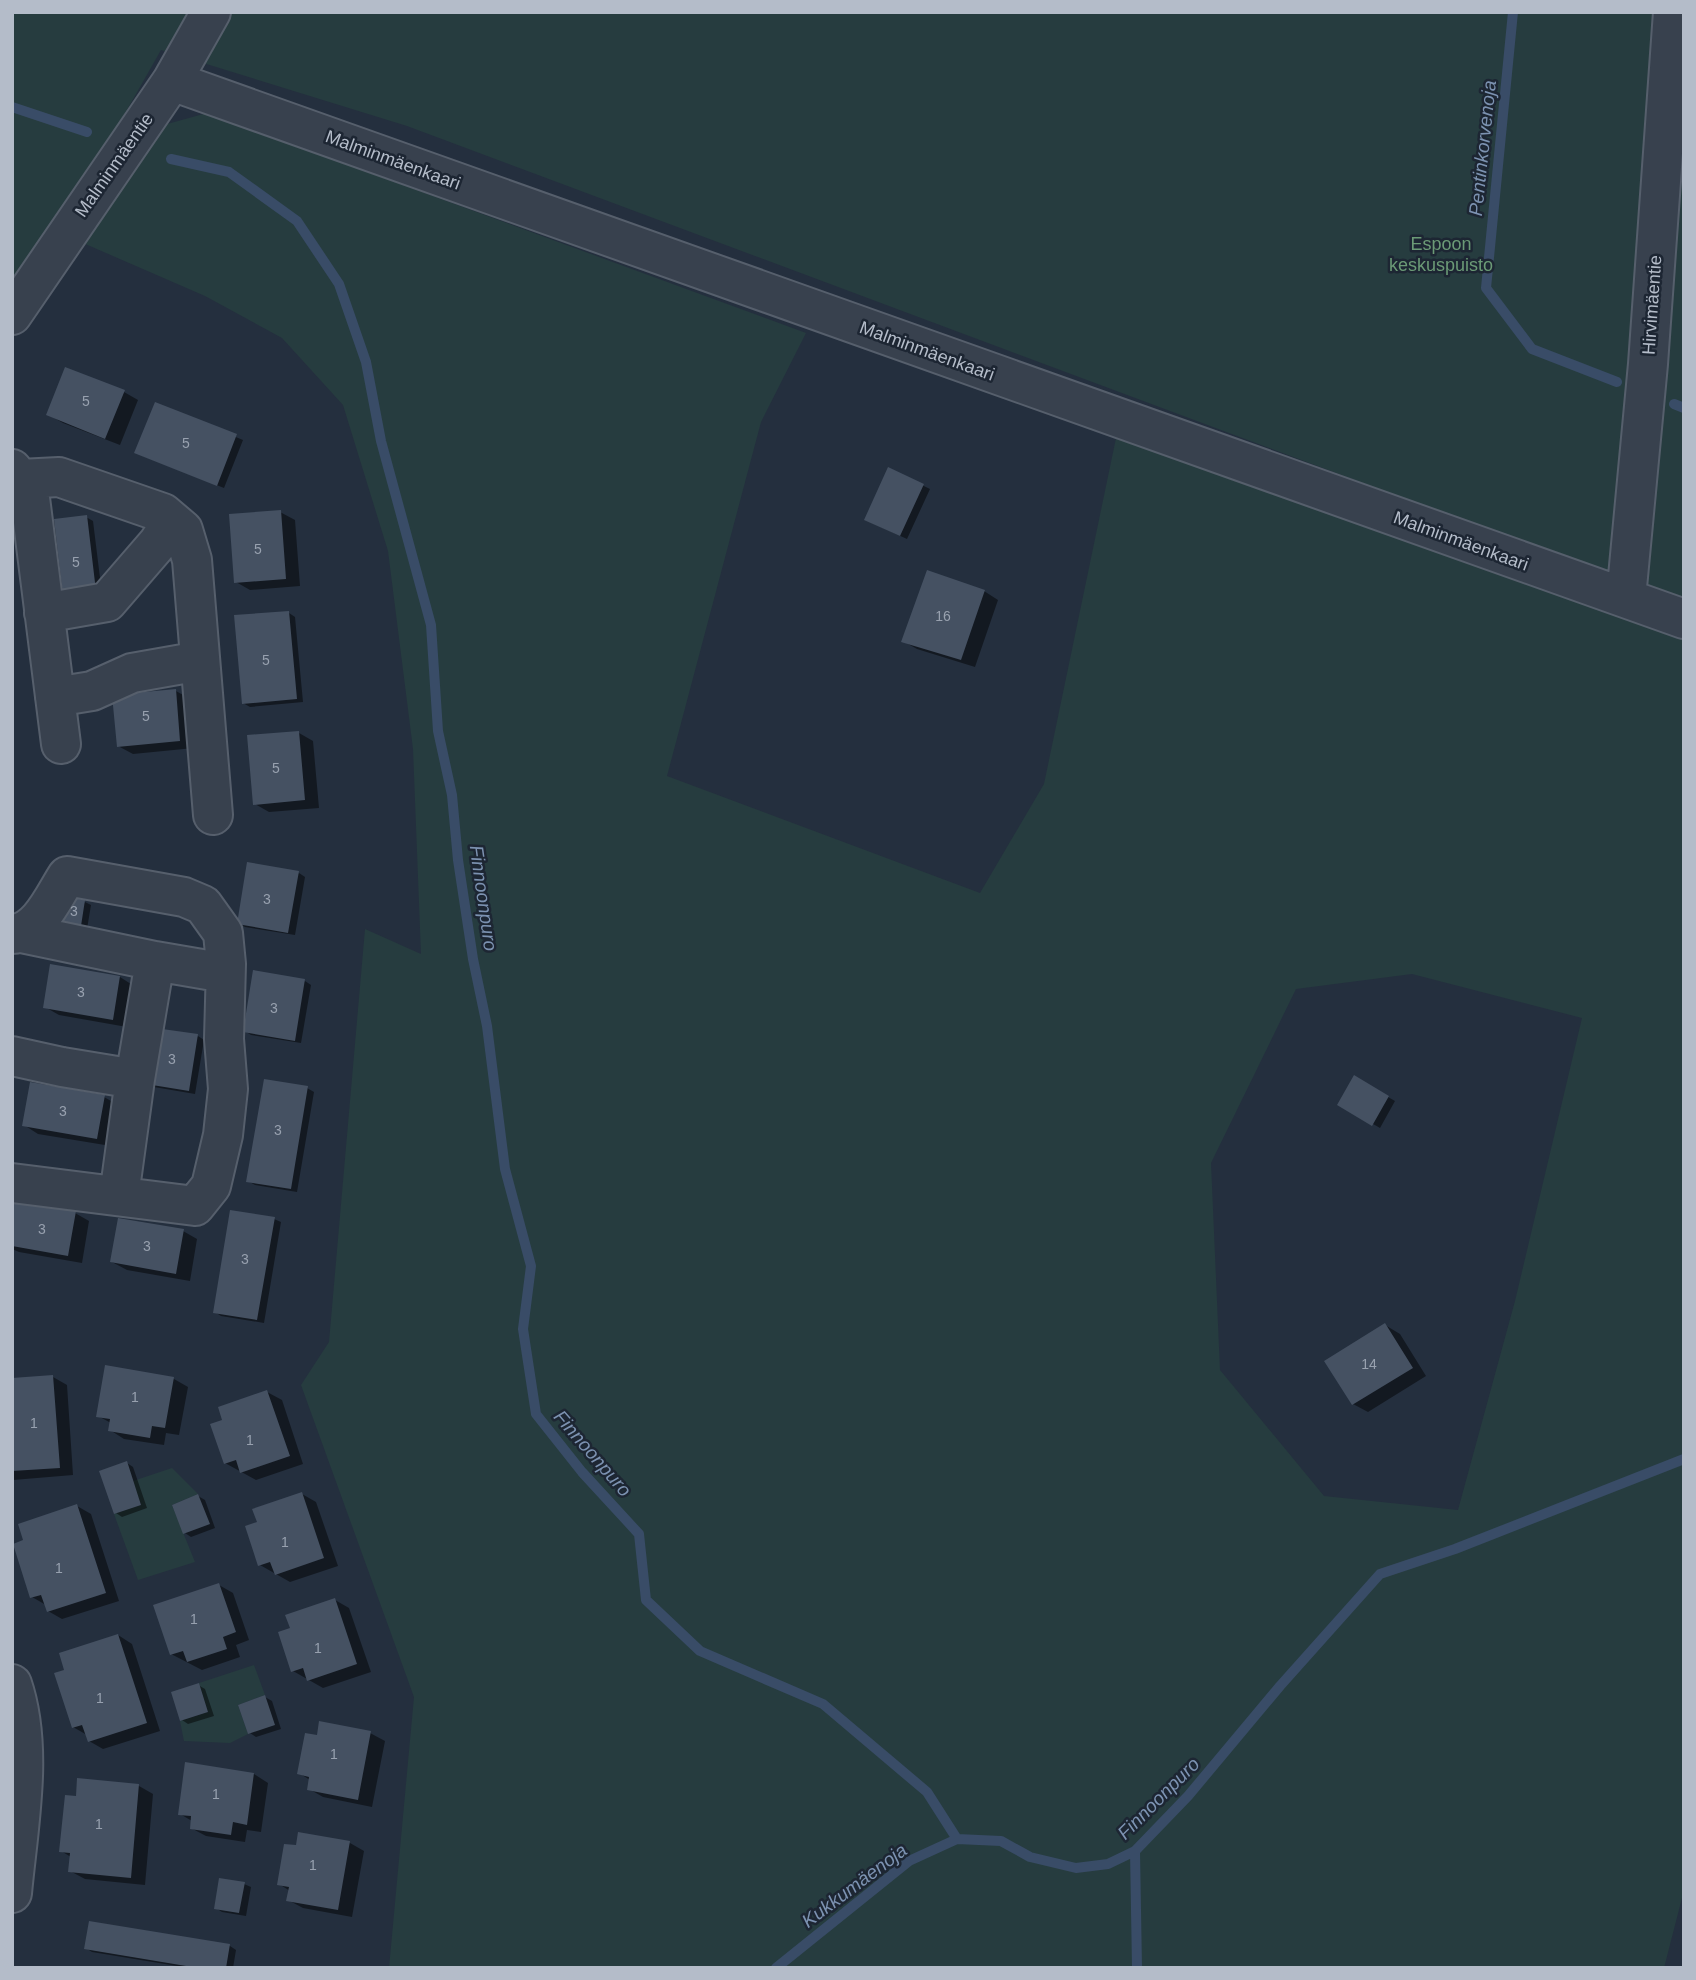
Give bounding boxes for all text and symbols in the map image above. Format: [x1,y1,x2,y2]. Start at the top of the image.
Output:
water label: Pentinkorvenoja [1465,79,1500,217]
street label: Malminmäentie [71,109,157,221]
street label: Malminmäenkaari [323,126,463,194]
park label: Espoon keskuspuisto [1389,234,1493,275]
street label: Hirvimäentie [1639,254,1665,356]
street label: Malminmäenkaari [857,317,997,385]
house number: 5 [82,393,90,409]
house number: 5 [182,435,190,451]
street label: Malminmäenkaari [1391,507,1531,575]
house number: 5 [254,541,262,557]
house number: 5 [72,554,80,570]
house number: 16 [935,608,951,624]
house number: 5 [262,652,270,668]
house number: 5 [142,708,150,724]
house number: 5 [272,760,280,776]
water label: Finnoonpuro [466,844,501,952]
house number: 3 [263,891,271,907]
house number: 3 [70,903,78,919]
house number: 3 [77,984,85,1000]
house number: 3 [270,1000,278,1016]
house number: 3 [168,1051,176,1067]
house number: 3 [59,1103,67,1119]
house number: 3 [274,1122,282,1138]
house number: 3 [38,1221,46,1237]
house number: 3 [143,1238,151,1254]
house number: 3 [241,1251,249,1267]
house number: 14 [1361,1356,1377,1372]
house number: 1 [131,1389,139,1405]
water label: Finnoonpuro [550,1406,636,1500]
house number: 1 [30,1415,38,1431]
house number: 1 [246,1432,254,1448]
house number: 1 [281,1534,289,1550]
house number: 1 [55,1560,63,1576]
house number: 1 [190,1611,198,1627]
house number: 1 [314,1640,322,1656]
house number: 1 [96,1690,104,1706]
house number: 1 [330,1746,338,1762]
water label: Finnoonpuro [1113,1753,1204,1844]
house number: 1 [212,1786,220,1802]
house number: 1 [95,1816,103,1832]
water label: Kukkumäenoja [798,1839,911,1932]
house number: 1 [309,1857,317,1873]

